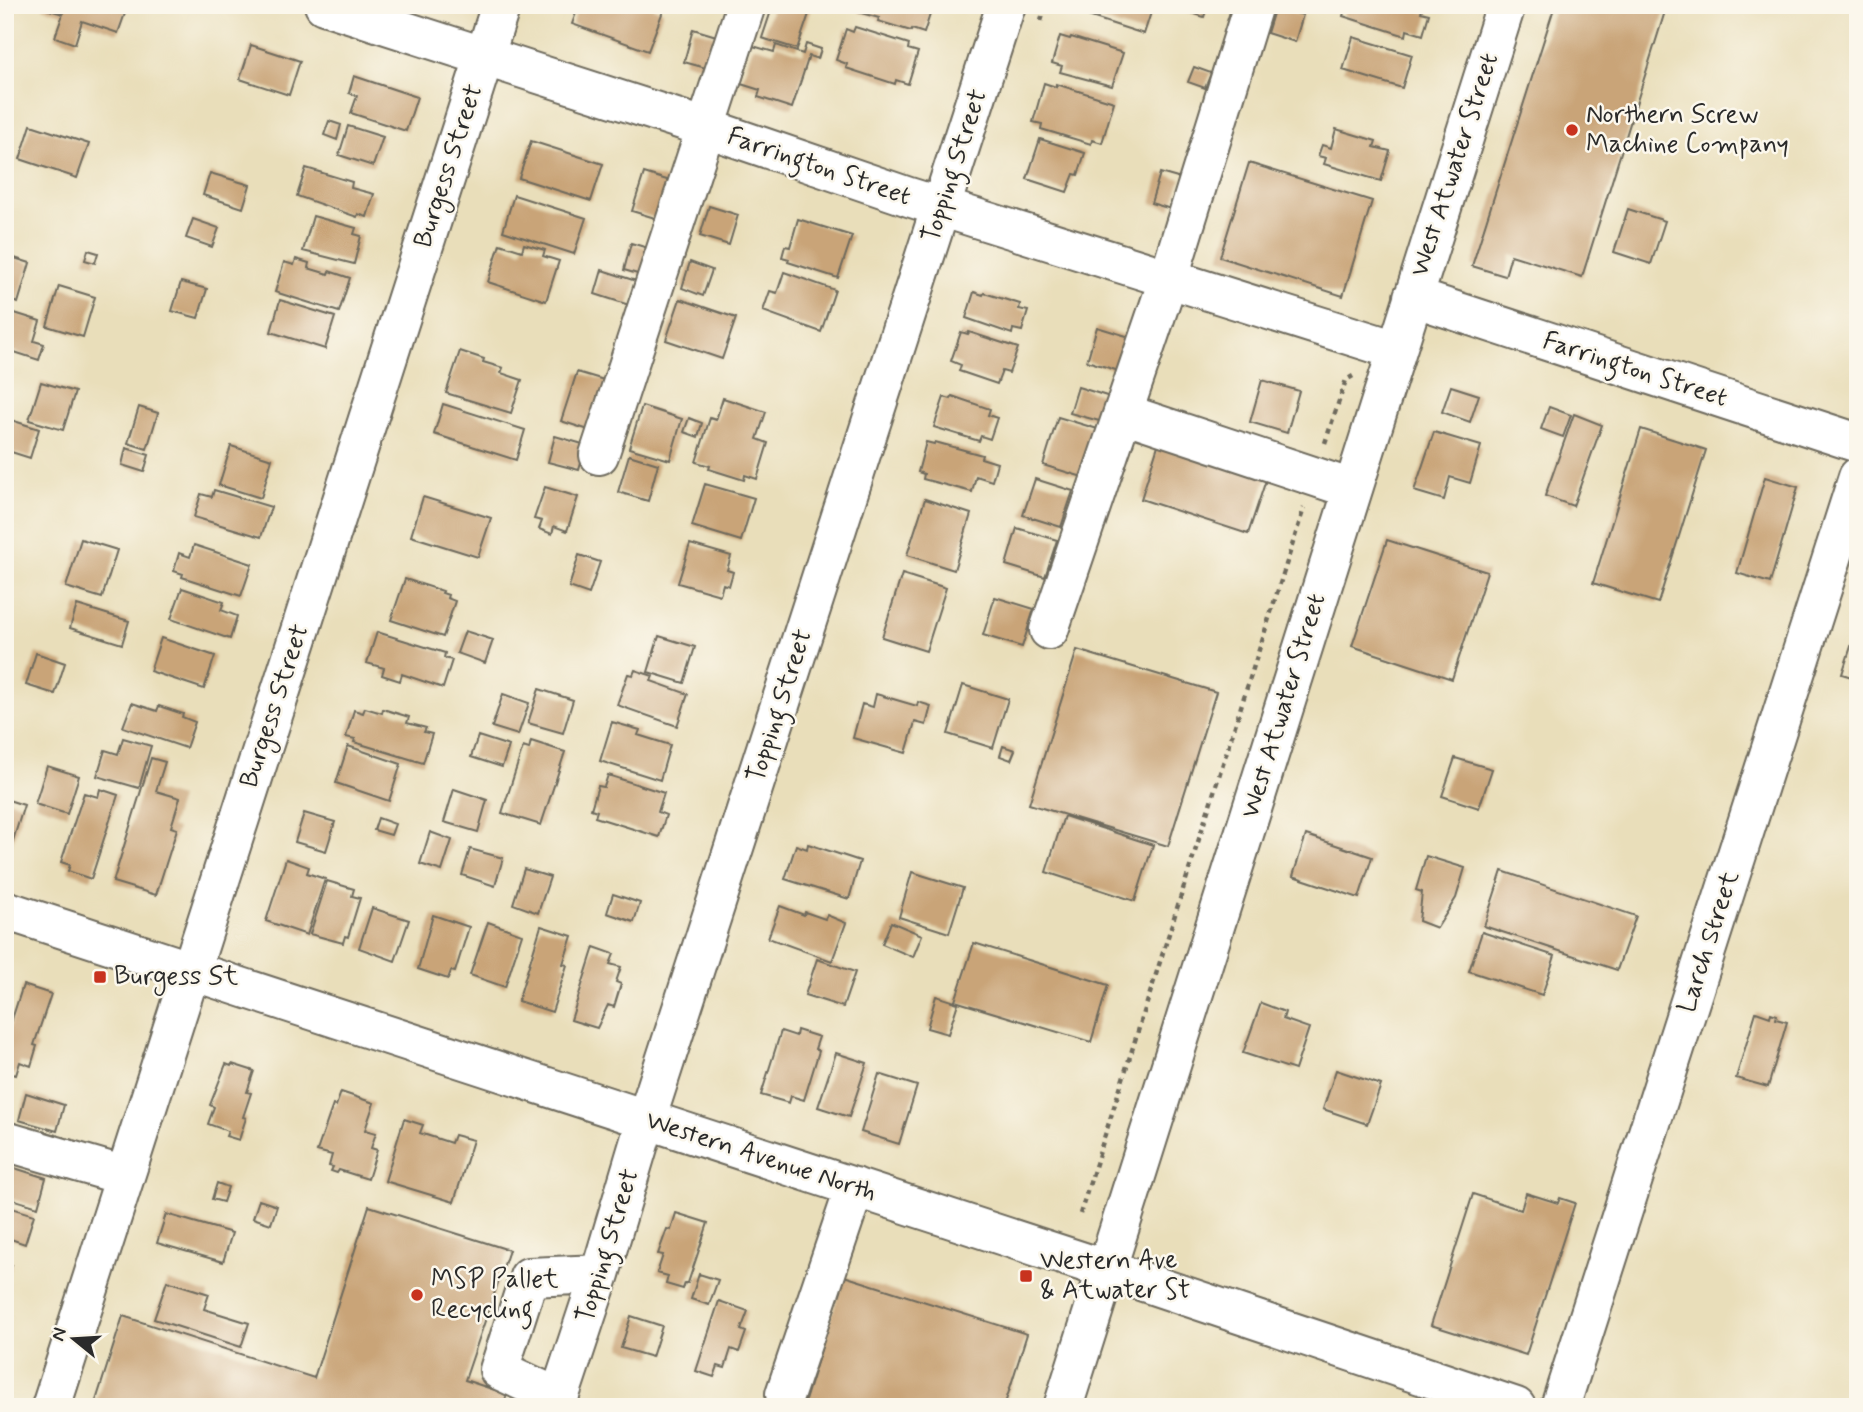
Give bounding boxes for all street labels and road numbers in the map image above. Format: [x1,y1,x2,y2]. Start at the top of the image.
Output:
street label: West Atwater Street [1403,49,1507,281]
street label: Burgess Street [407,80,493,253]
street label: Topping Street [914,85,999,248]
street label: Farrington Street [722,120,915,217]
street label: Farrington Street [1538,324,1732,419]
street label: West Atwater Street [1234,590,1334,822]
street label: Burgess Street [233,620,319,793]
street label: Topping Street [739,625,824,788]
street label: Larch Street [1670,867,1748,1017]
street label: Western Avenue North [641,1104,881,1210]
street label: Topping Street [568,1165,650,1328]

